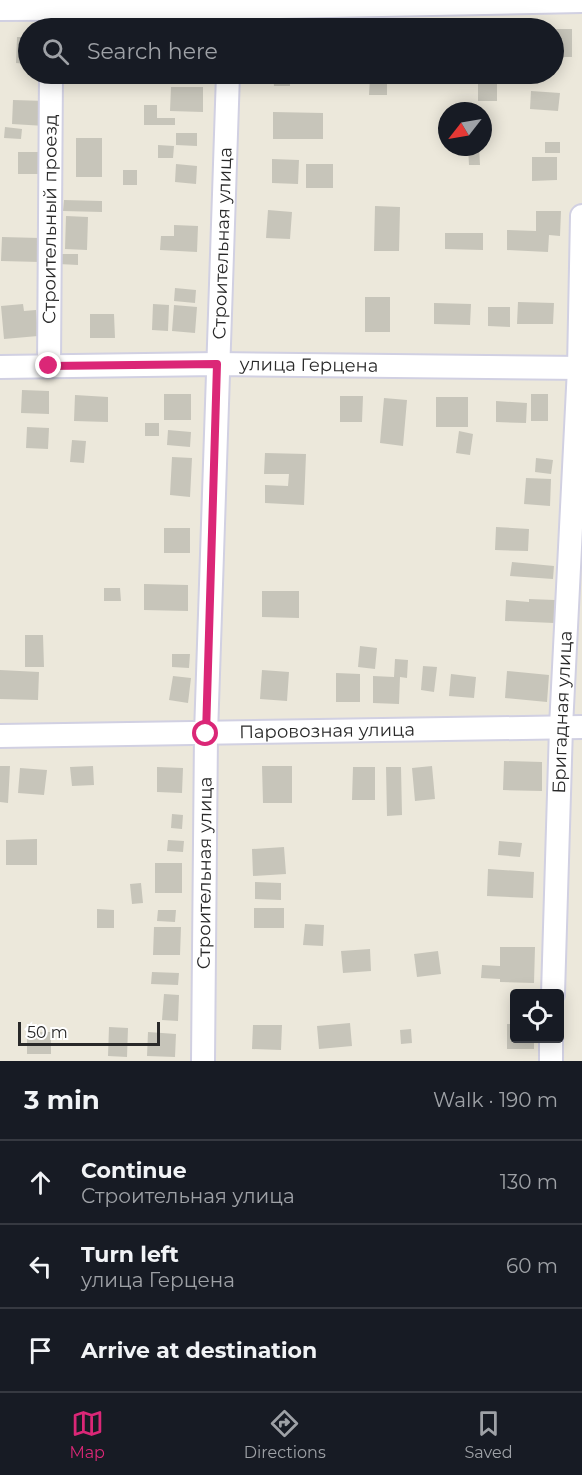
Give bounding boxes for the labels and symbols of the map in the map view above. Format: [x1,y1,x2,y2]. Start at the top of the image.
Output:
north arrow [438,102,492,156]
street label: Строительный проезд [38,114,62,324]
street label: Строительная улица [208,147,237,340]
route end [35,352,61,378]
street label: улица Герцена [239,353,378,377]
street label: Бригадная улица [548,630,577,794]
street label: Паровозная улица [239,719,415,743]
route start [192,720,218,746]
street label: Строительная улица [193,777,217,969]
scale bar [18,1019,160,1046]

